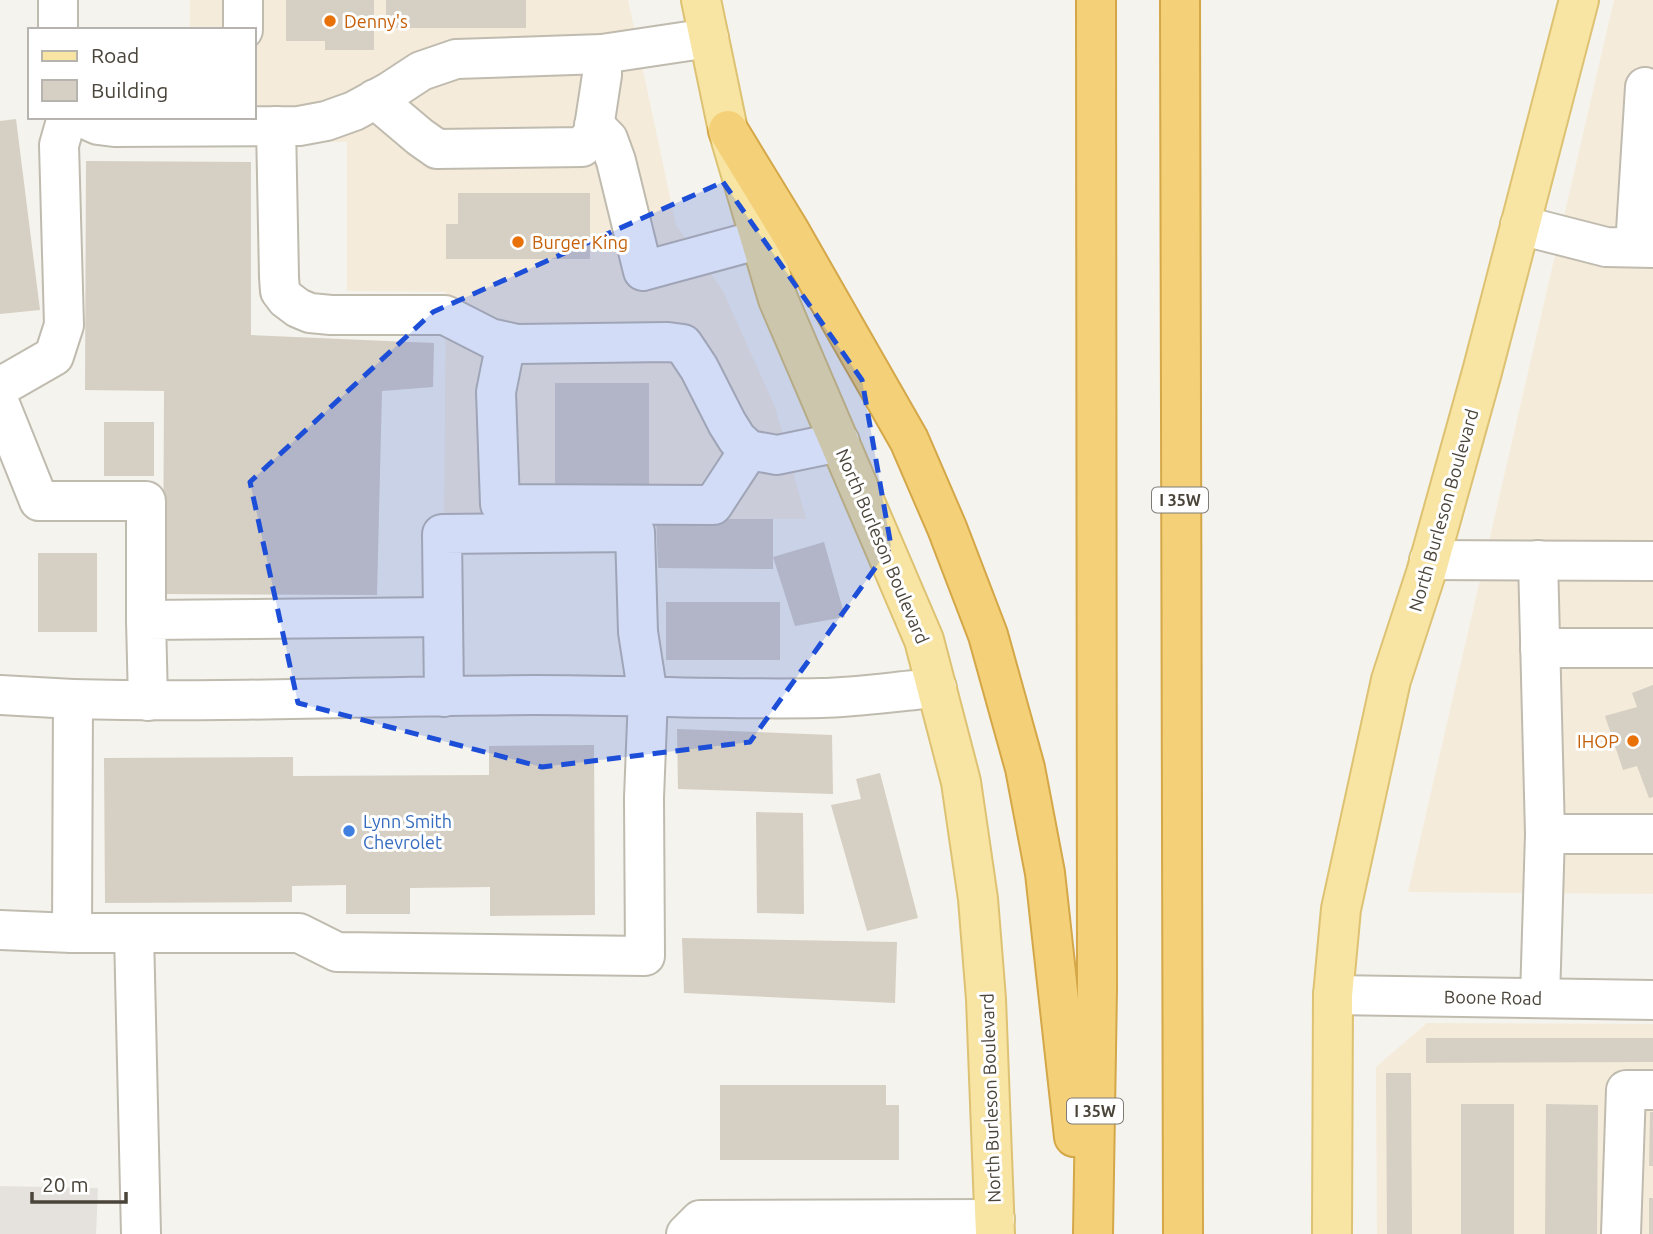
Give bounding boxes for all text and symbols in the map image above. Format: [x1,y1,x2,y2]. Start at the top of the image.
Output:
place label: Denny's [344,11,408,31]
marker: Denny's [322,13,338,29]
legend [28,28,256,119]
text: Road [91,43,139,67]
text: Building [91,78,168,102]
place label: Burger King [532,232,628,252]
marker: Burger King [510,234,526,250]
street label: North Burleson Boulevard [1404,406,1482,614]
street label: North Burleson Boulevard [833,446,933,646]
road number: I 35W [1152,488,1208,512]
place label: IHOP [1577,731,1619,751]
marker: IHOP [1625,733,1641,749]
place label: Lynn Smith Chevrolet [363,811,452,852]
marker: Lynn Smith Chevrolet [341,823,357,839]
street label: Boone Road [1444,986,1542,1008]
street label: North Burleson Boulevard [976,993,1004,1203]
road number: I 35W [1067,1098,1123,1124]
scale bar [32,1160,126,1204]
text: 20 m [42,1172,89,1196]

